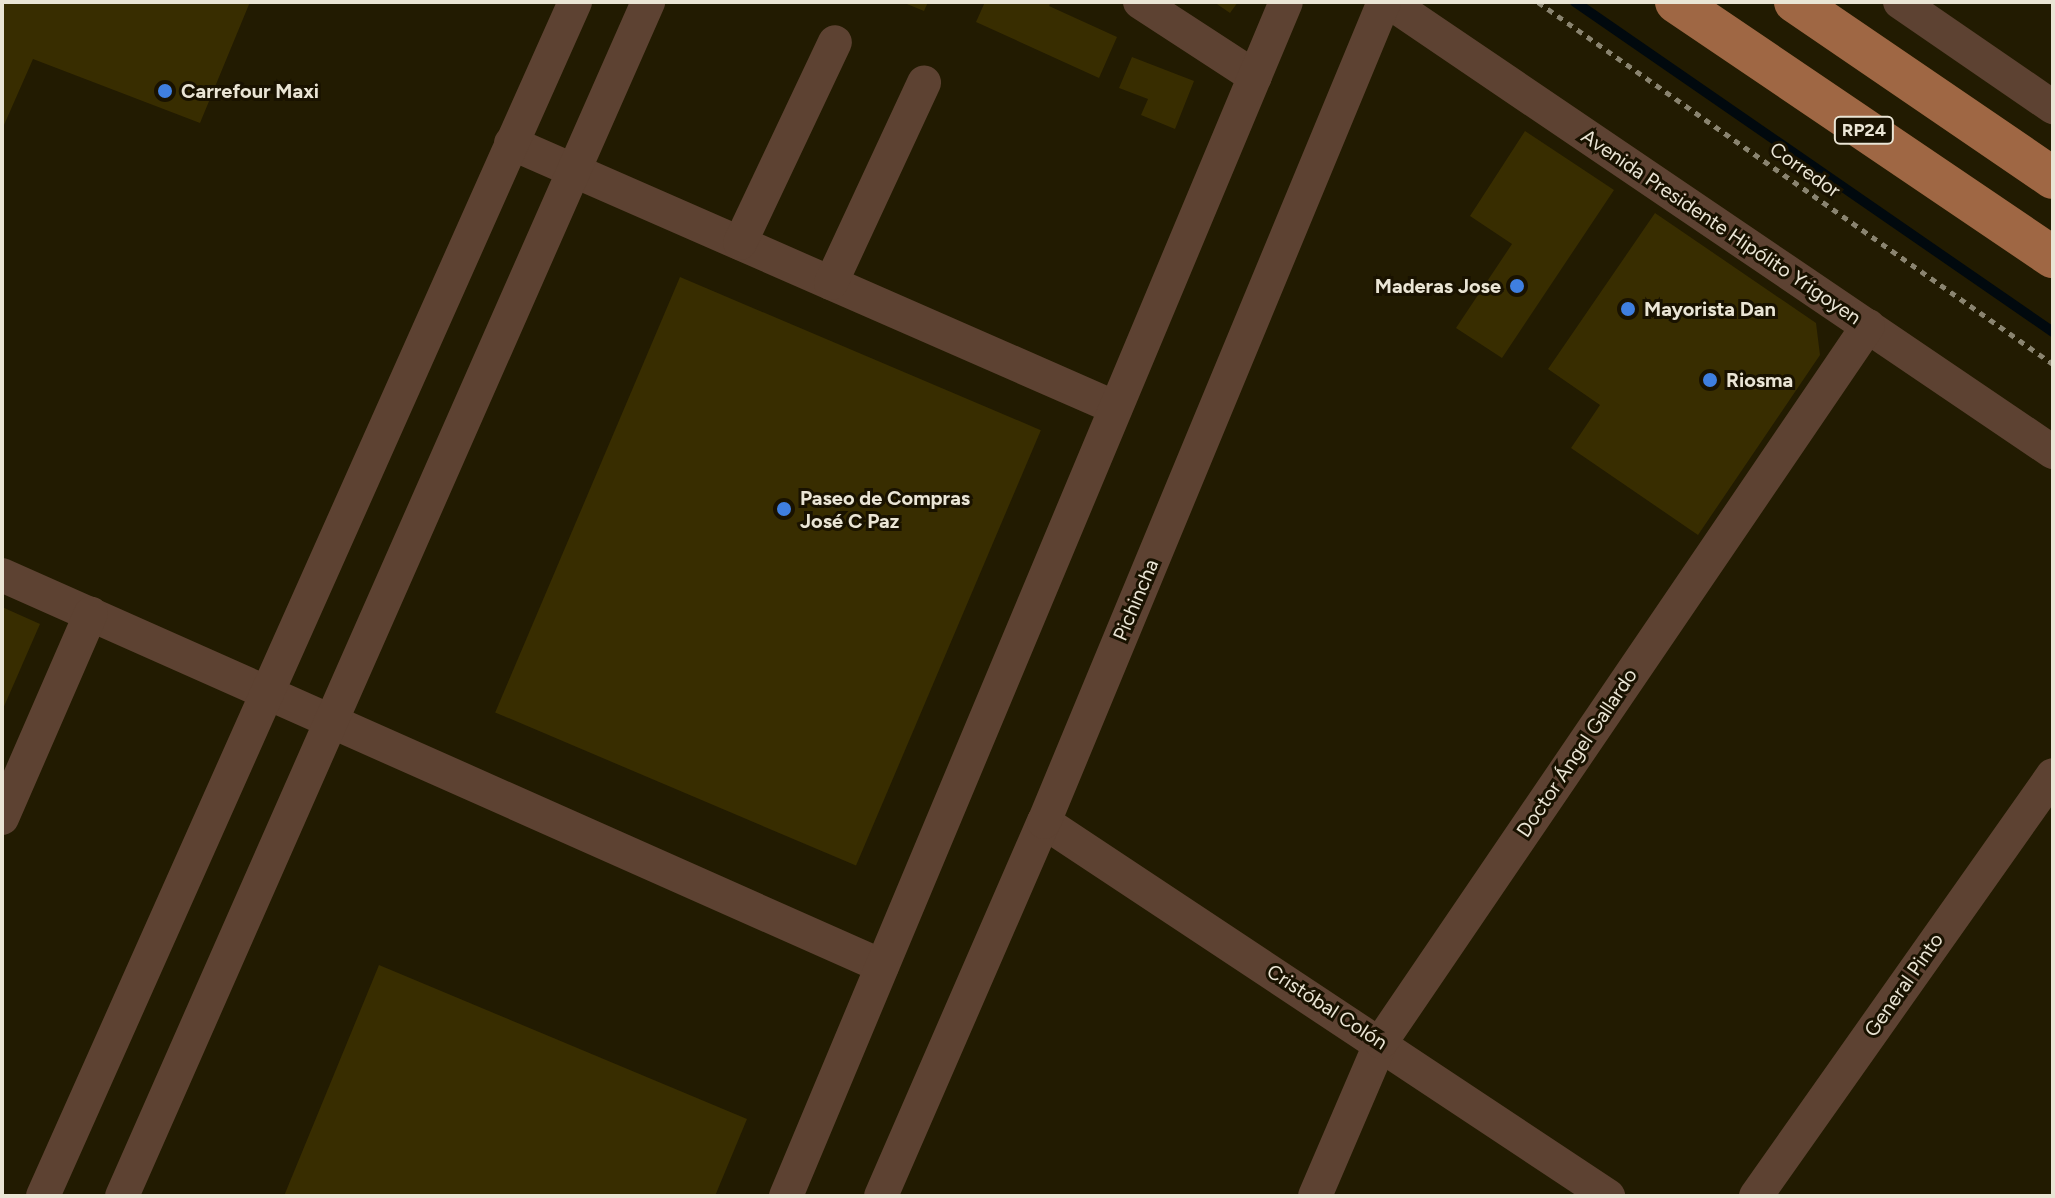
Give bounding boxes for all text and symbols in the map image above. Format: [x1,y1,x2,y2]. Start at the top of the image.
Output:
place label: Carrefour Maxi [181,79,319,103]
marker: Carrefour Maxi [156,82,174,100]
road number: RP24 [1832,116,1896,144]
street label: Avenida Presidente Hipólito Yrigoyen [1577,124,1865,330]
street label: Corredor [1765,137,1845,203]
place label: Maderas Jose [1375,274,1501,298]
marker: Maderas Jose [1508,277,1526,295]
place label: Mayorista Dan [1644,297,1776,321]
marker: Mayorista Dan [1619,300,1637,318]
place label: Riosma [1726,368,1793,392]
marker: Riosma [1701,371,1719,389]
place label: Paseo de Compras José C Paz [800,486,970,533]
marker: Paseo de Compras José C Paz [775,500,793,518]
street label: Pichincha [1108,556,1164,644]
street label: Doctor Ángel Gallardo [1512,664,1642,842]
street label: General Pinto [1859,929,1949,1041]
street label: Cristóbal Colón [1262,959,1392,1055]

